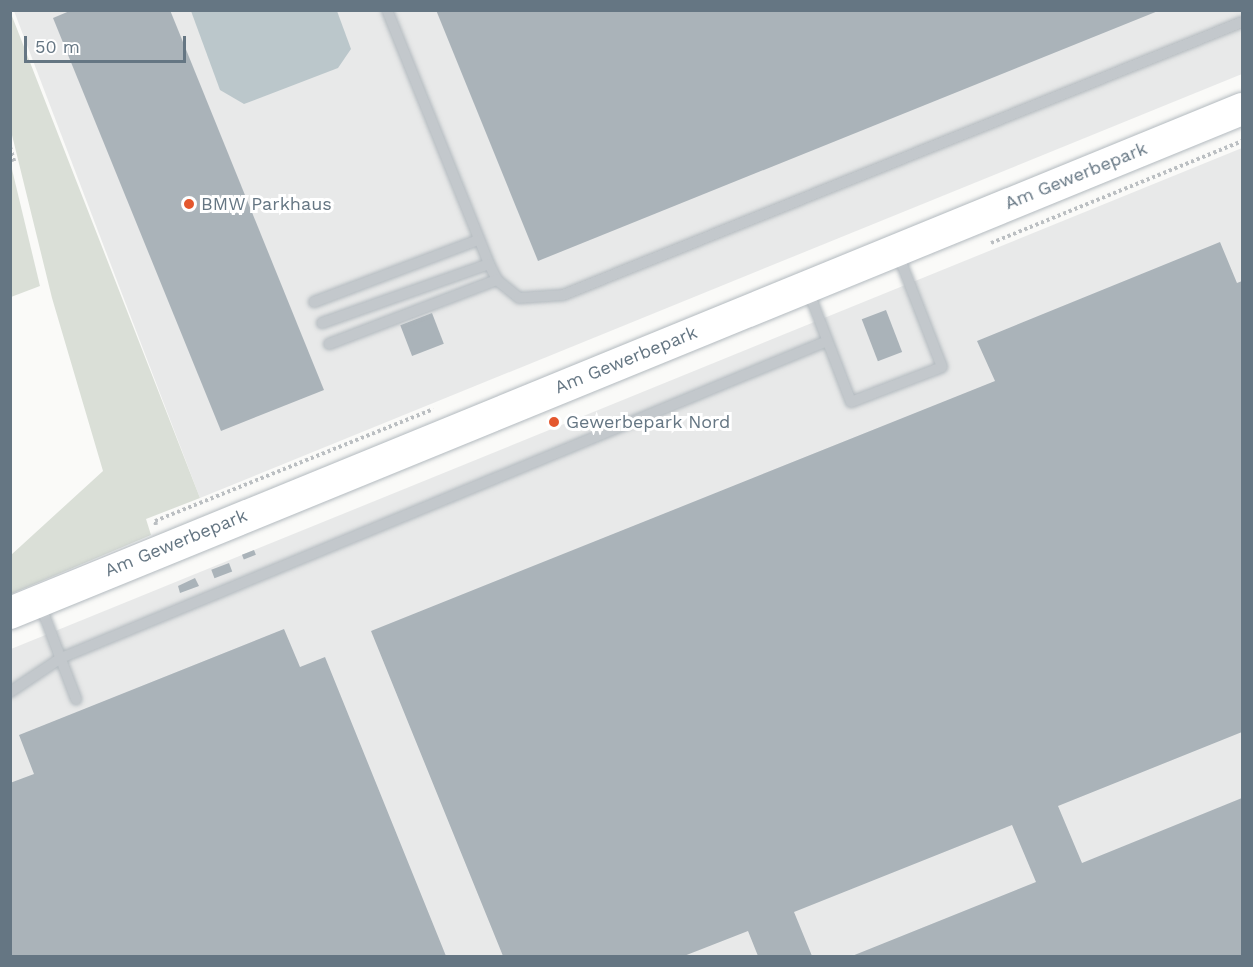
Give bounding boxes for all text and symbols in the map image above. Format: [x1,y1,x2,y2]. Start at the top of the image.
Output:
scale bar [27,24,189,62]
text: 50 m [35,36,80,57]
street label: Am Gewerbepark [1002,138,1150,214]
place label: BMW Parkhaus [201,193,332,215]
marker: BMW Parkhaus [182,197,196,211]
street label: Am Gewerbepark [552,322,700,398]
place label: Gewerbepark Nord [566,411,731,433]
marker: Gewerbepark Nord [547,415,561,429]
street label: Am Gewerbepark [102,505,250,581]

